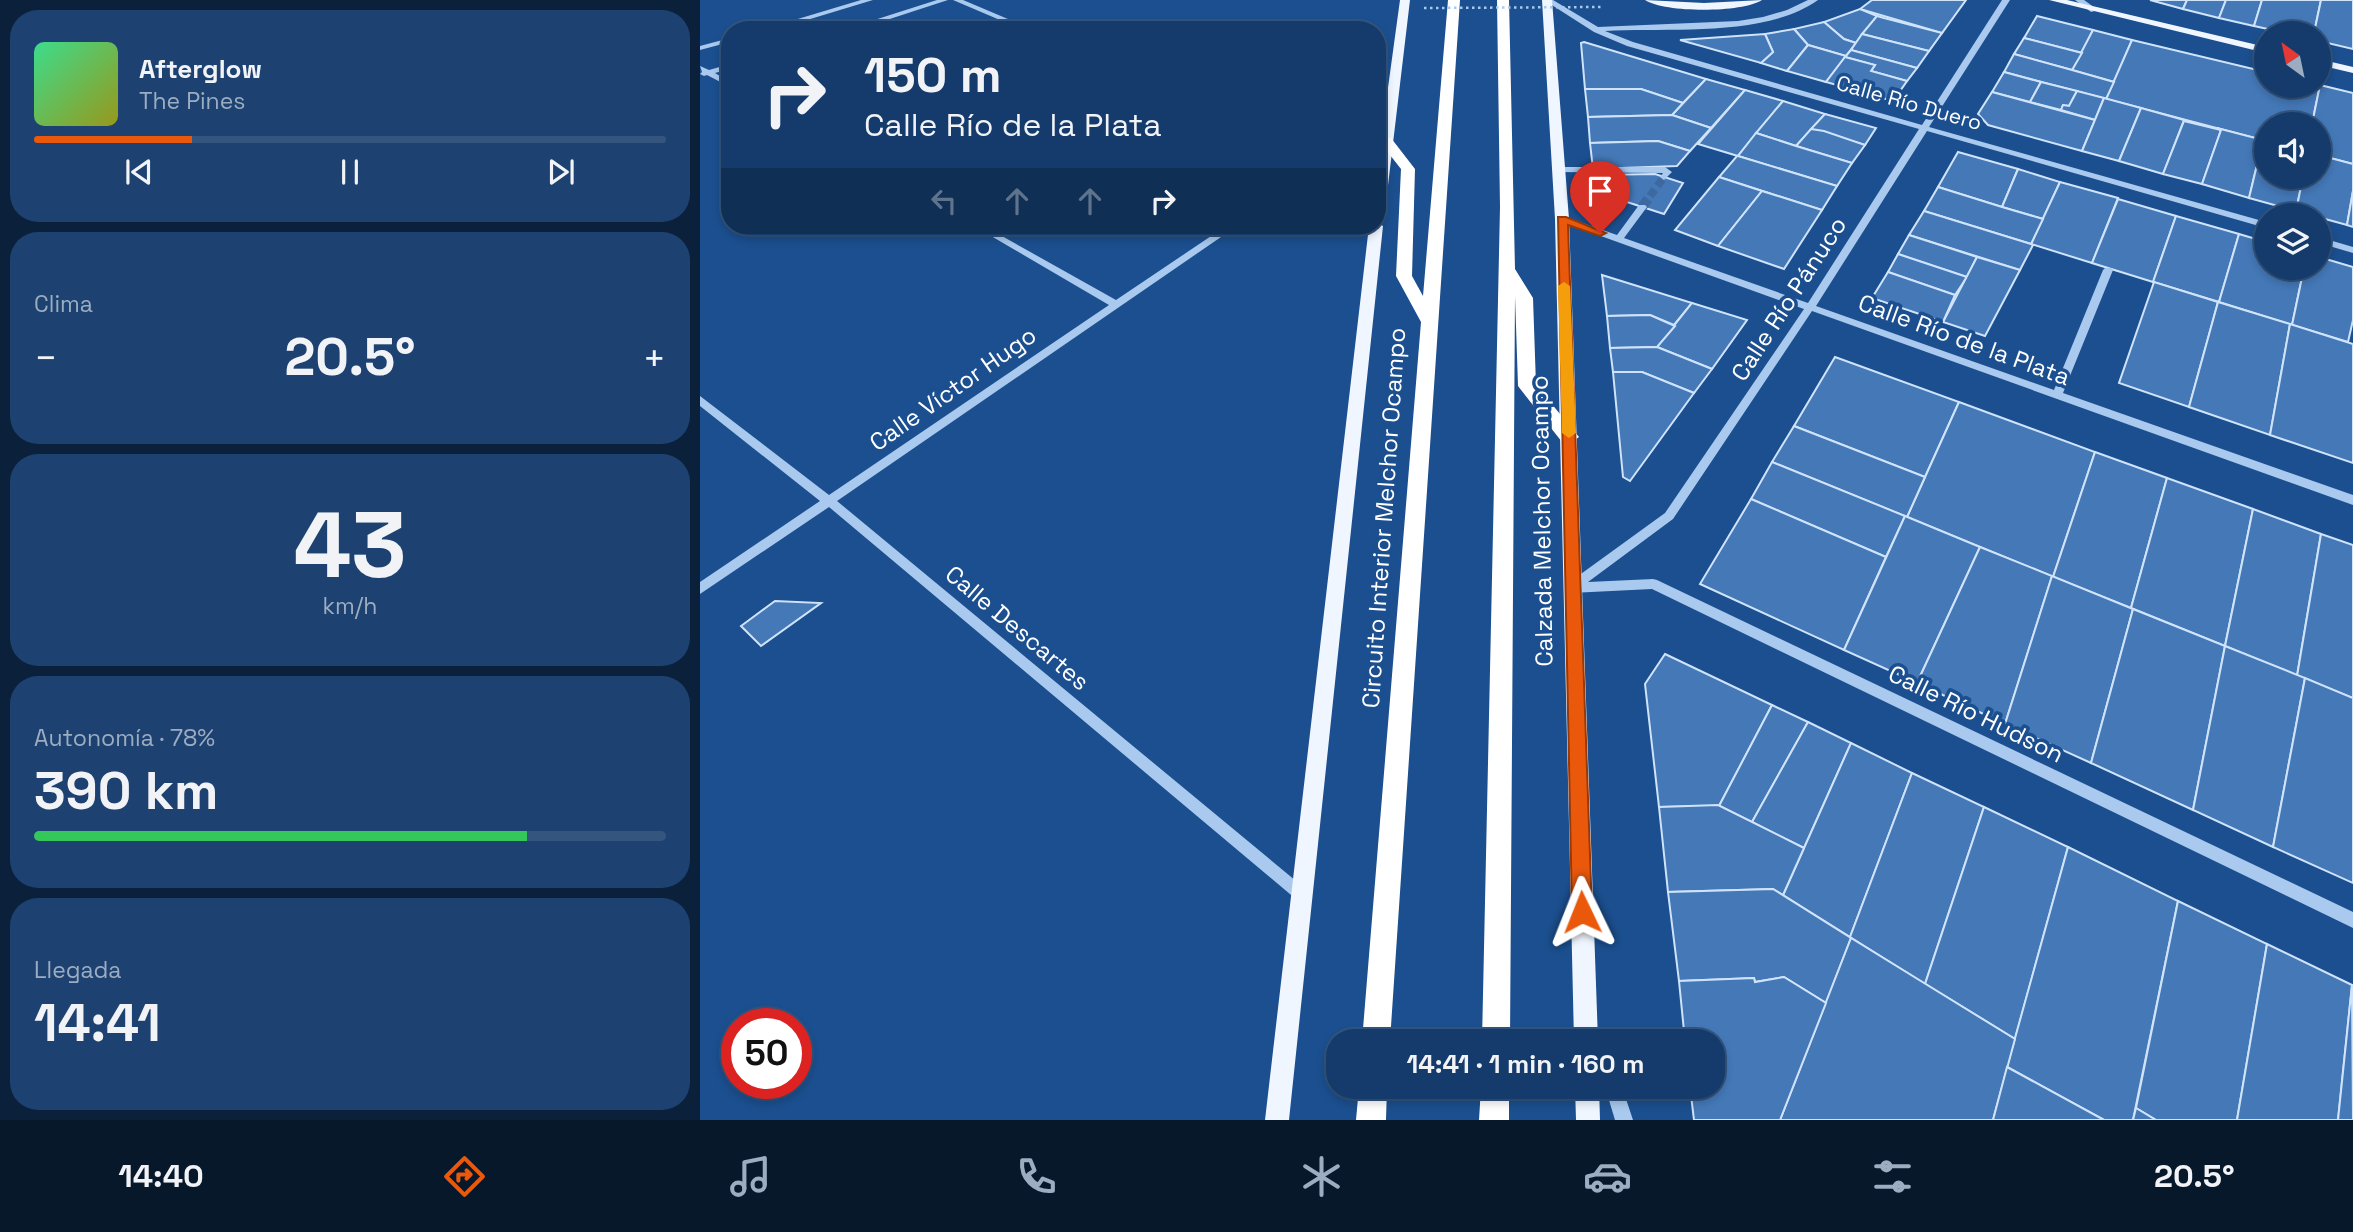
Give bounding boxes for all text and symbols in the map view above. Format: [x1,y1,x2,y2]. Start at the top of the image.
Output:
north arrow [2254,21,2331,98]
map controls [2254,21,2331,280]
text: 150 m [864,44,1002,106]
icon: right [749,49,840,140]
text: Afterglow [139,52,262,86]
street label: Calle Río Duero [1833,69,1985,136]
text: The Pines [139,86,245,116]
text: Calle Río de la Plata [864,105,1162,145]
button: sound [2254,112,2331,189]
icon: previous [120,153,158,191]
icon: pause [331,153,369,191]
icon: next [542,153,580,191]
pin [1570,161,1630,233]
icon: arrive [1581,172,1619,210]
icon: left [925,182,963,220]
icon: ahead [998,182,1036,220]
icon: ahead [1071,182,1109,220]
icon: right [1144,182,1182,220]
button: layers [2254,203,2331,280]
street label: Calle Río Pánuco [1724,211,1853,387]
street label: Calle Río de la Plata [1854,287,2075,392]
text: Clima [34,289,93,319]
street label: Calle Víctor Hugo [863,319,1042,458]
text: 20.5° [284,324,416,390]
street label: Circuito Interior Melchor Ocampo [1355,327,1412,709]
text: − [34,334,58,382]
text: + [642,334,666,382]
street label: Calzada Melchor Ocampo [1523,375,1560,667]
text: 43 [293,487,407,604]
street label: Calle Descartes [939,558,1096,697]
text: km/h [323,591,377,621]
street label: Calle Río Hudson [1883,658,2069,769]
text: Autonomía · 78% [34,723,215,753]
text: 390 km [34,758,218,824]
position arrow [1545,875,1619,949]
text: Llegada [34,955,122,985]
text: 14:41 [34,990,161,1056]
speed limit sign: 50 [721,1008,812,1099]
text: 14:41 · 1 min · 160 m [1406,1047,1645,1081]
icon: directions [440,1152,489,1201]
icon: music [726,1152,775,1201]
icon: phone [1012,1152,1061,1201]
icon: climate [1297,1152,1346,1201]
icon: car [1583,1152,1632,1201]
icon: filters [1868,1152,1917,1201]
text: 14:40 [118,1156,204,1196]
text: 20.5° [2154,1156,2235,1196]

